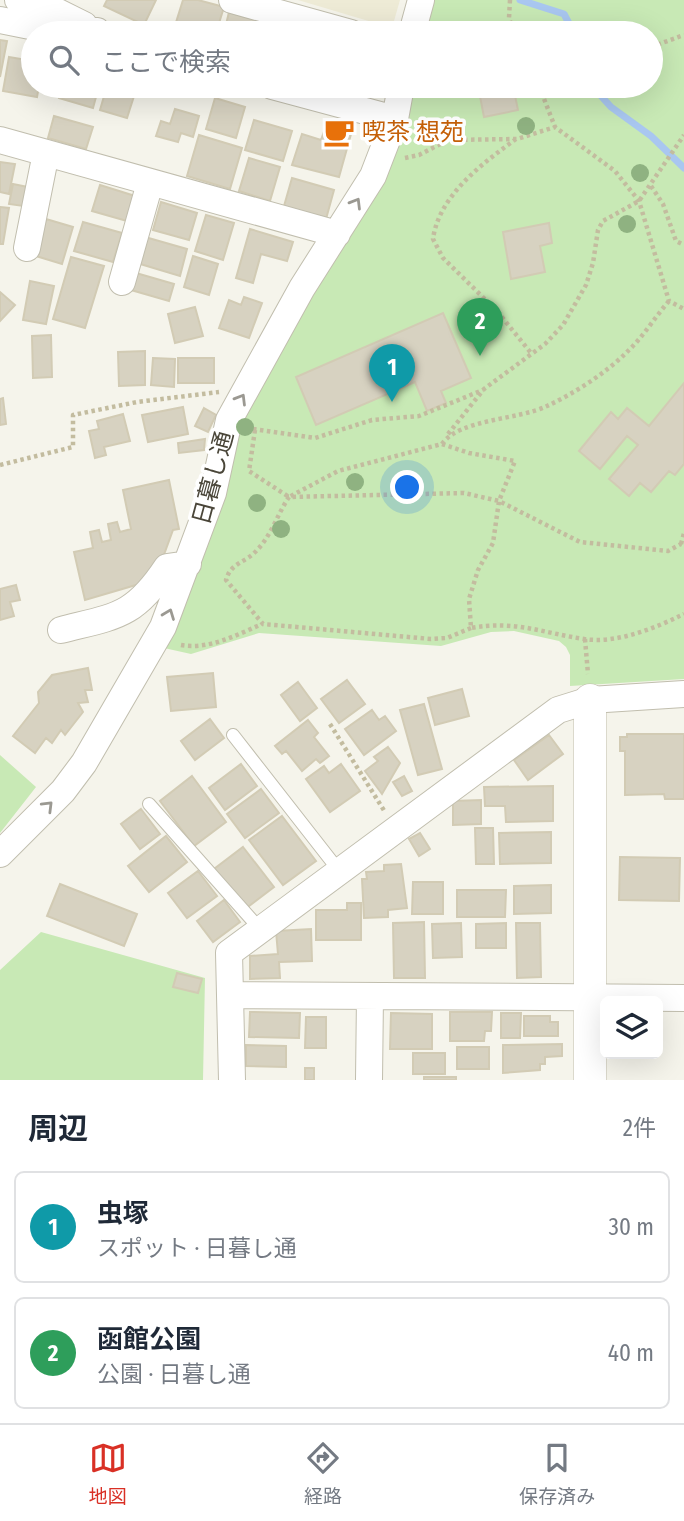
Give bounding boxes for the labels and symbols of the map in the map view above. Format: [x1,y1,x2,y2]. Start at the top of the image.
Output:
cafe icon: 喫茶 想苑 [322,115,356,149]
place label: 喫茶 想苑 [362,118,464,146]
one-way arrow [348,197,361,210]
pin: 2 [457,298,503,356]
pin: 1 [369,344,415,402]
one-way arrow [233,394,246,407]
street label: 日暮し通 [187,428,239,528]
your location [390,470,424,504]
one-way arrow [160,608,174,620]
one-way arrow [40,801,53,814]

